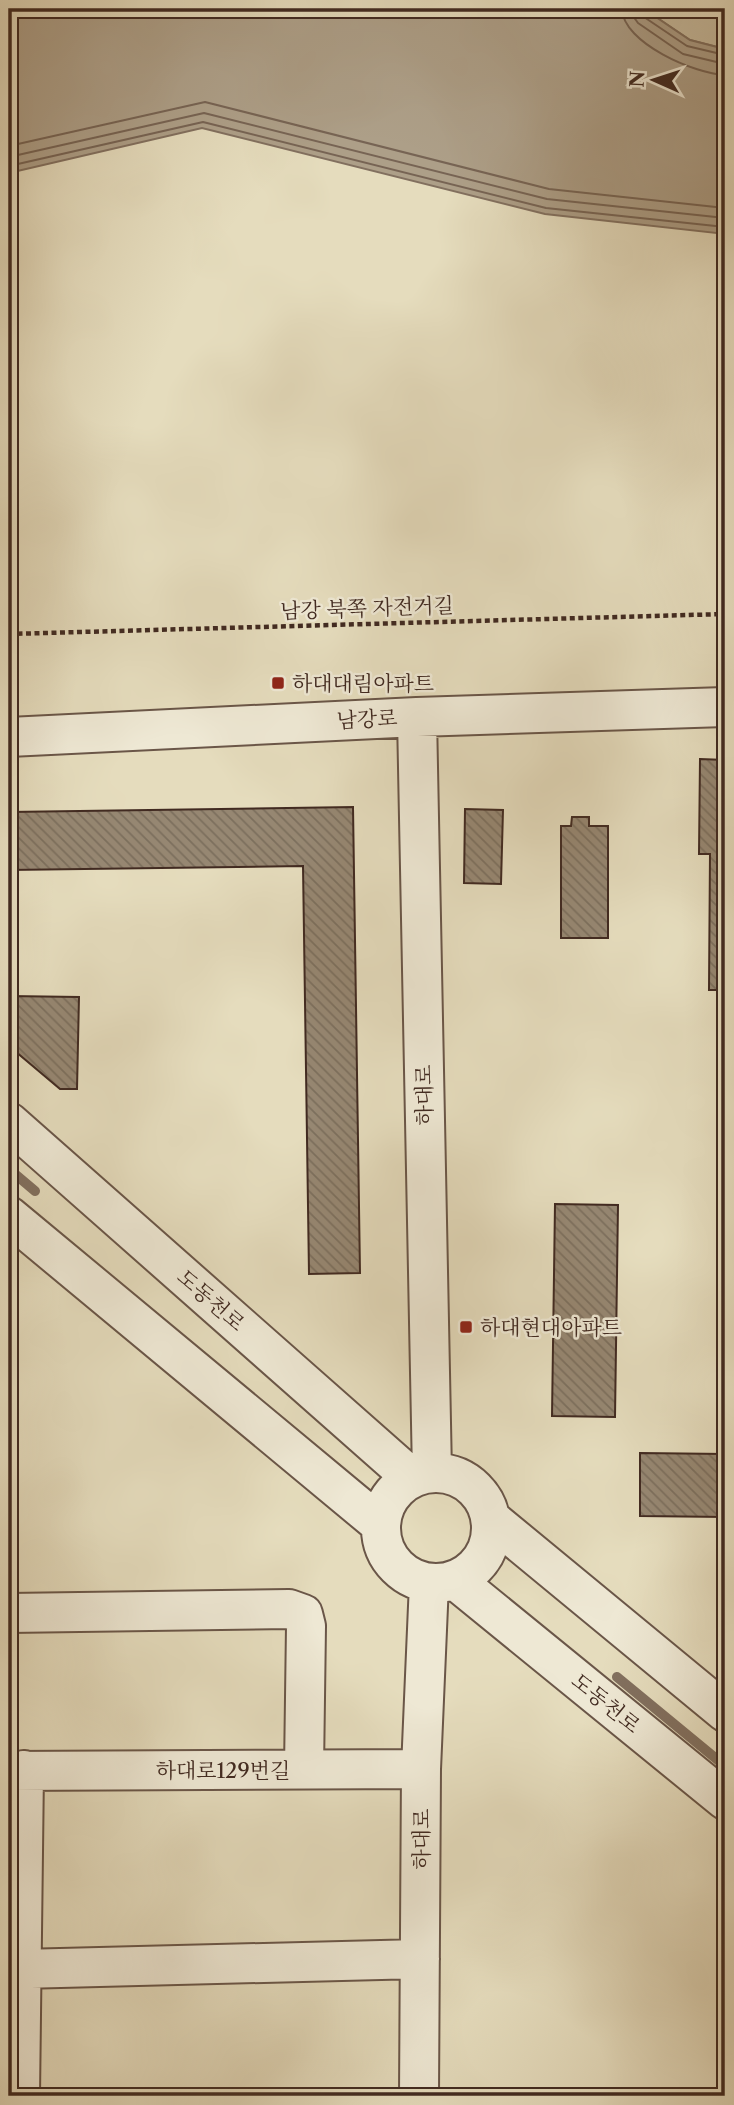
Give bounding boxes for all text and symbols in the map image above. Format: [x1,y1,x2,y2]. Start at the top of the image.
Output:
north arrow [618,46,688,116]
text: N [626,70,649,88]
street label: 남강 북쪽 자전거길 [280,592,454,624]
place label: 하대대림아파트 [292,671,434,696]
marker: 하대대림아파트 [270,675,286,691]
street label: 남강로 [336,705,398,733]
street label: 하대로 [411,1064,437,1126]
street label: 도동천로 [172,1264,250,1336]
place label: 하대현대아파트 [480,1315,622,1340]
marker: 하대현대아파트 [458,1319,474,1335]
street label: 도동천로 [567,1668,645,1738]
street label: 하대로129번길 [156,1758,290,1783]
street label: 하대로 [409,1809,434,1869]

